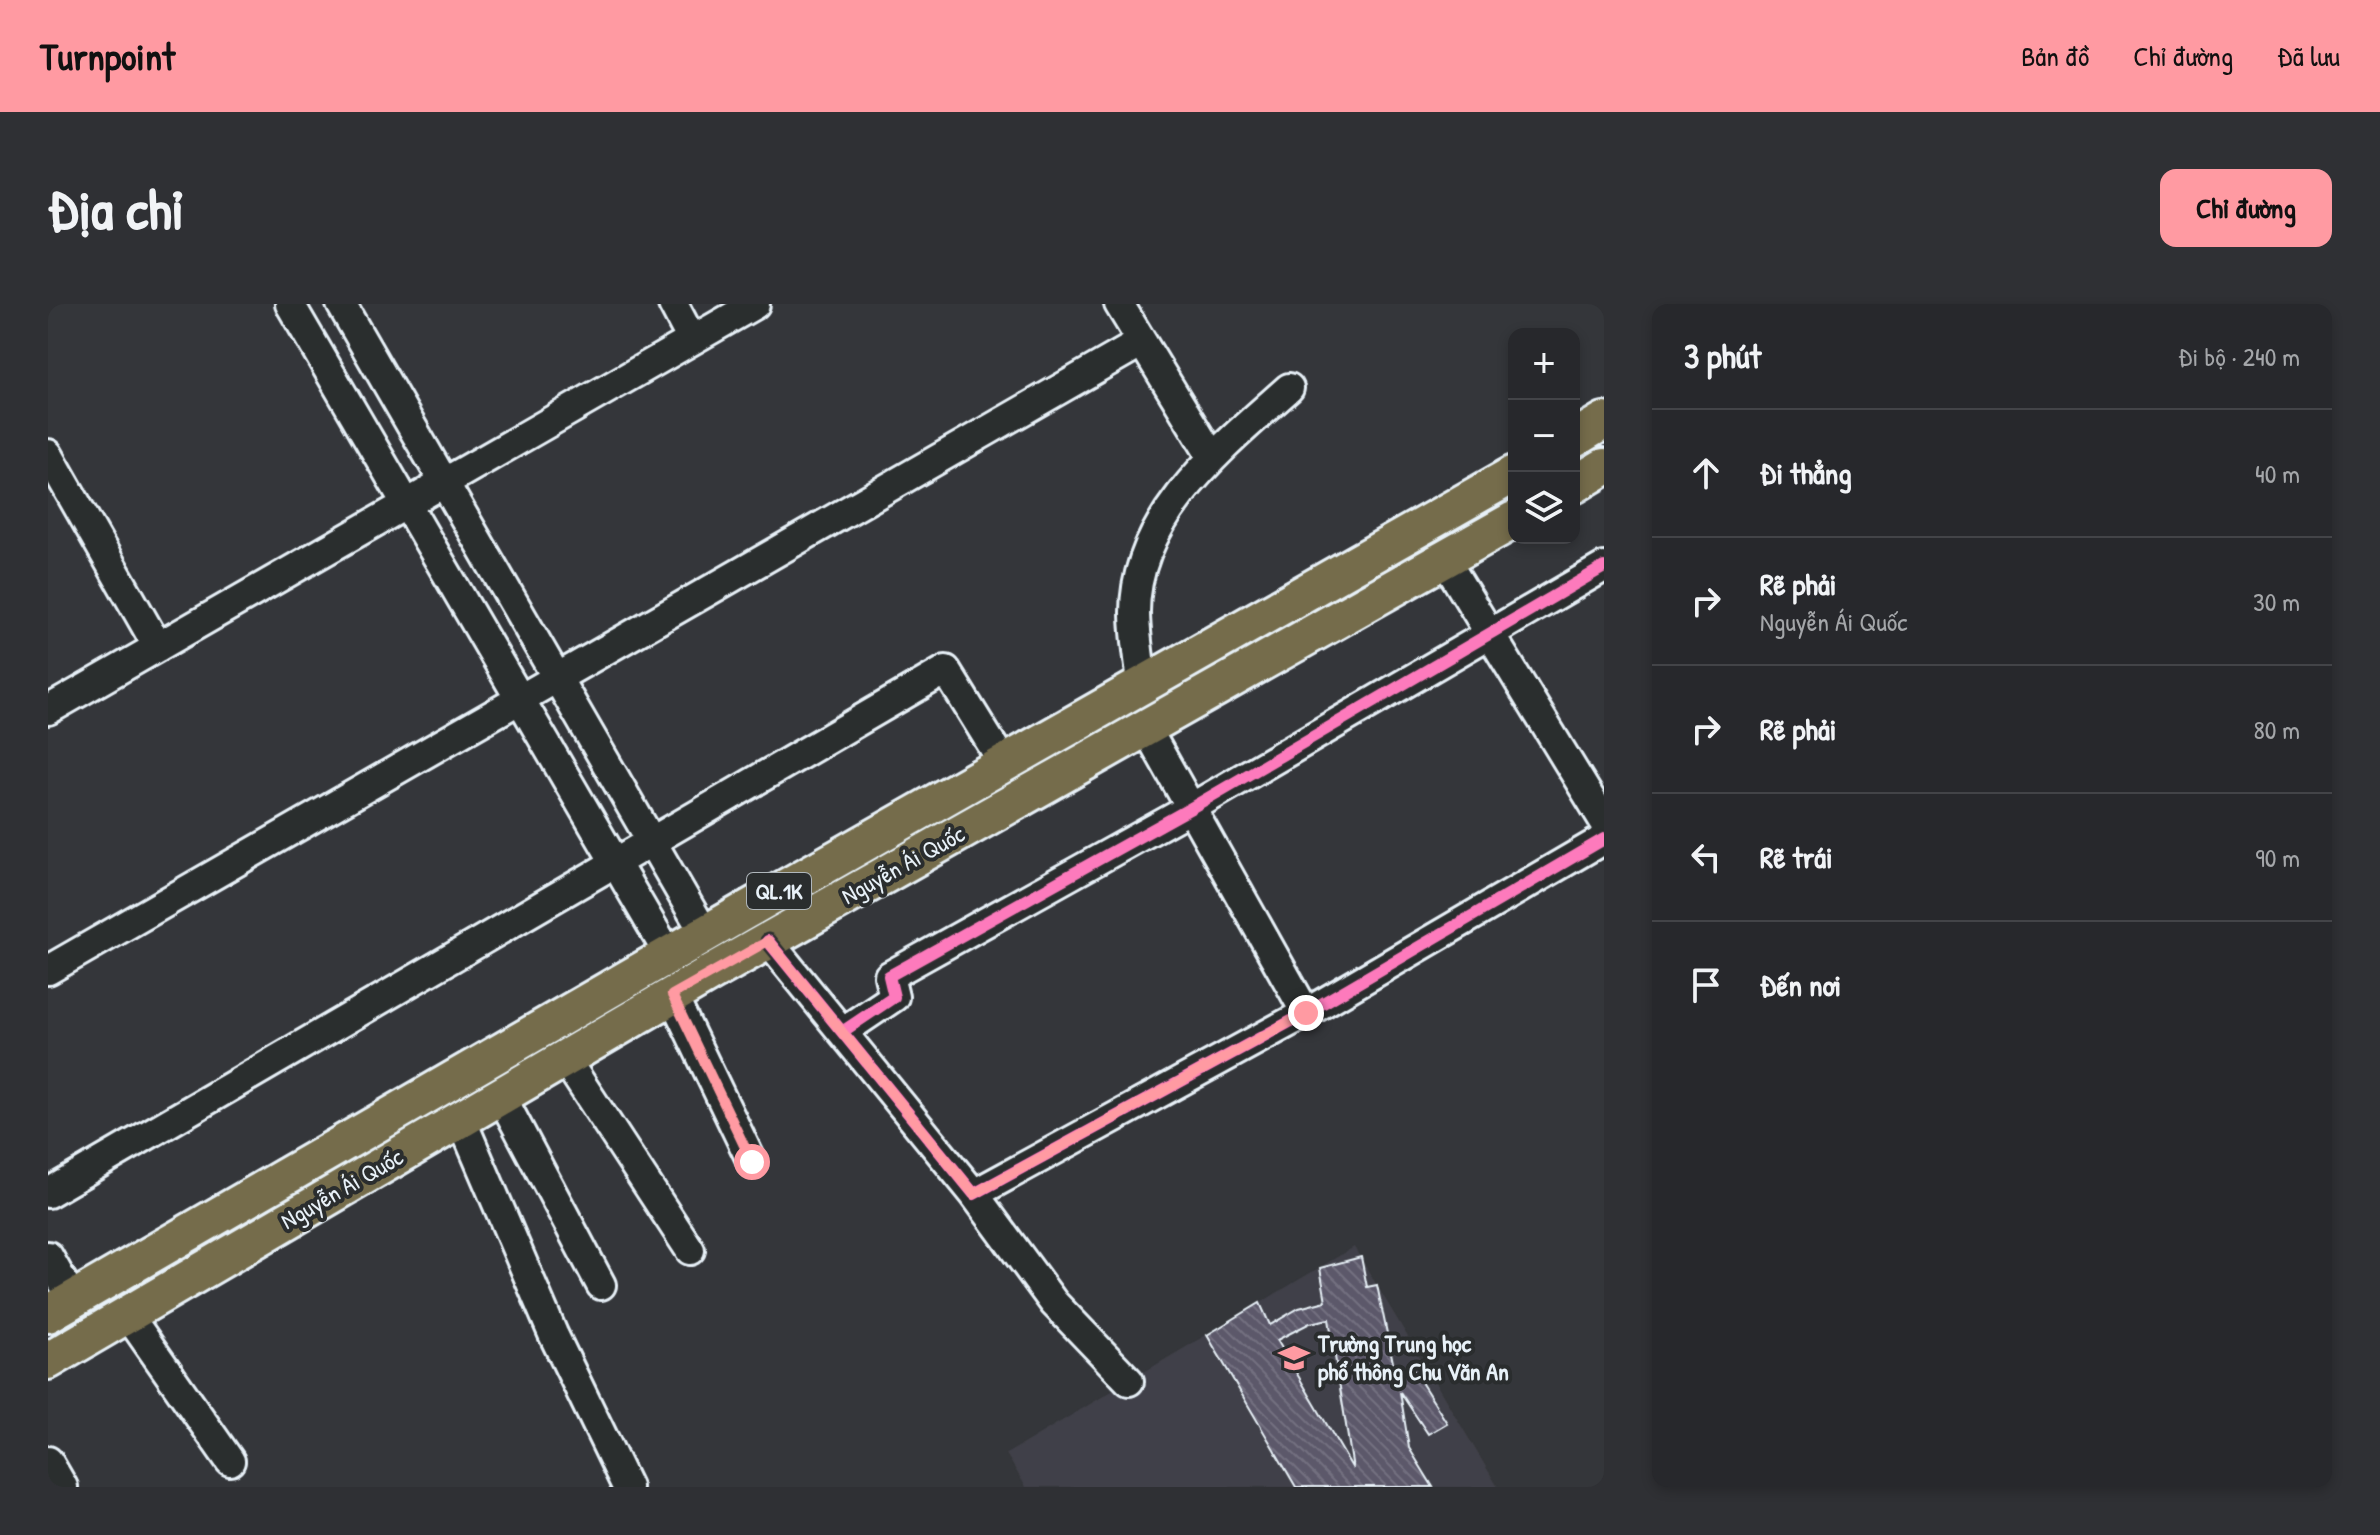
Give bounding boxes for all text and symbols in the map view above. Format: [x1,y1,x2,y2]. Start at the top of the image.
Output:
text: Turnpoint [40,30,175,82]
text: Bản đồ [2021,37,2089,75]
text: Chỉ đường [2133,37,2233,75]
text: Đã lưu [2277,37,2340,75]
button: Chỉ đường [2160,169,2332,247]
text: Địa chỉ [48,171,184,246]
map controls [1508,328,1580,544]
button: + [1508,328,1580,400]
text: 3 phút [1684,333,1761,379]
text: Đi bộ · 240 m [2178,339,2300,374]
button: − [1508,400,1580,472]
icon: ahead [1684,451,1728,495]
text: Đi thẳng [1760,453,1852,493]
text: 40 m [2255,456,2300,491]
button: layers [1508,472,1580,544]
text: Rẽ phải [1760,564,1836,604]
icon: right [1684,579,1728,623]
text: 30 m [2253,584,2300,619]
text: Nguyễn Ái Quốc [1760,604,1907,639]
icon: right [1684,707,1728,751]
text: Rẽ phải [1760,709,1836,749]
text: 80 m [2253,712,2300,747]
street label: Nguyễn Ái Quốc [835,817,970,911]
icon: left [1684,835,1728,879]
text: Rẽ trái [1760,837,1833,877]
text: 90 m [2255,840,2300,875]
road number: QL.1K [747,873,811,909]
icon: arrive [1684,963,1728,1007]
text: Đến nơi [1760,965,1841,1005]
route end [1288,995,1324,1031]
street label: Nguyễn Ái Quốc [275,1140,409,1236]
route start [734,1144,770,1180]
place label: Trường Trung học phổ thông Chu Văn An [1317,1327,1509,1388]
school or university icon: Trường Trung học phổ thông Chu Văn An [1277,1341,1311,1375]

